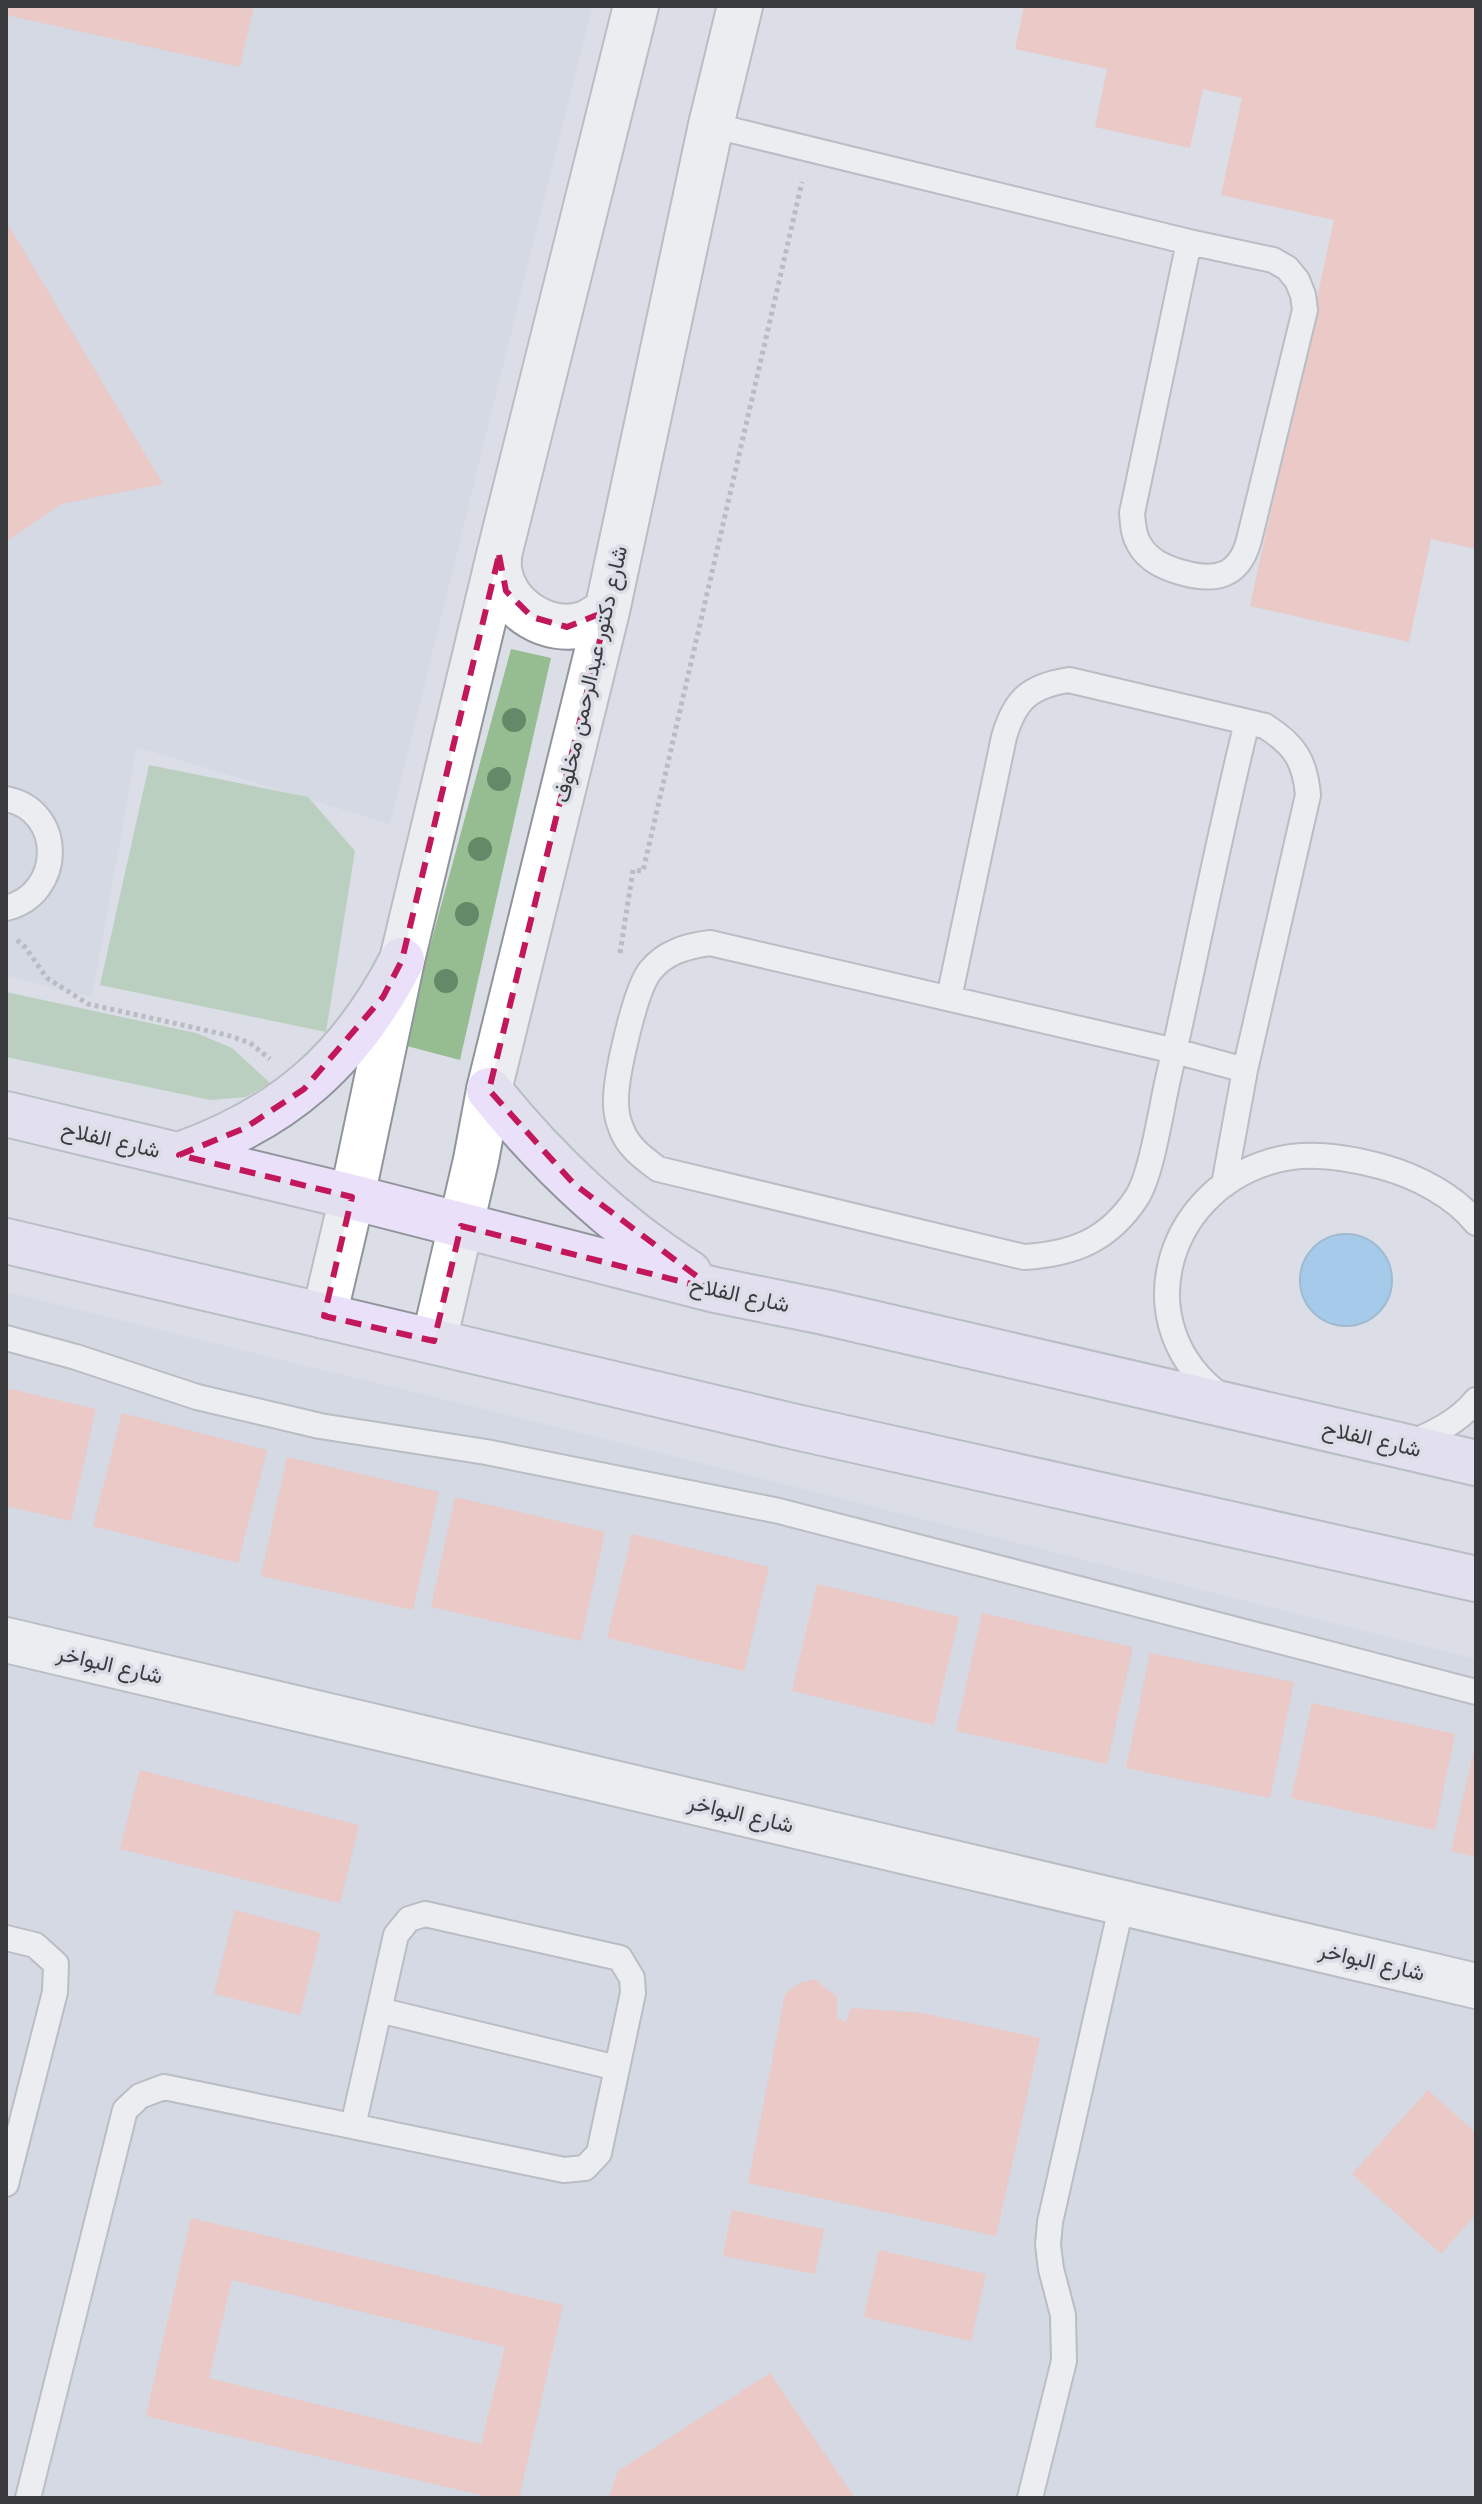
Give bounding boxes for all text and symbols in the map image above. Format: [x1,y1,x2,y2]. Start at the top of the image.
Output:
street label: شارع دكتور عبدالرحمن مخلوف [549,543,634,805]
street label: شارع الفلاح [59,1116,163,1165]
street label: شارع الفلاح [688,1272,792,1319]
street label: شارع الفلاح [1320,1415,1424,1464]
street label: شارع البواخر [53,1640,165,1691]
street label: شارع البواخر [684,1789,796,1840]
street label: شارع البواخر [1315,1937,1427,1988]

